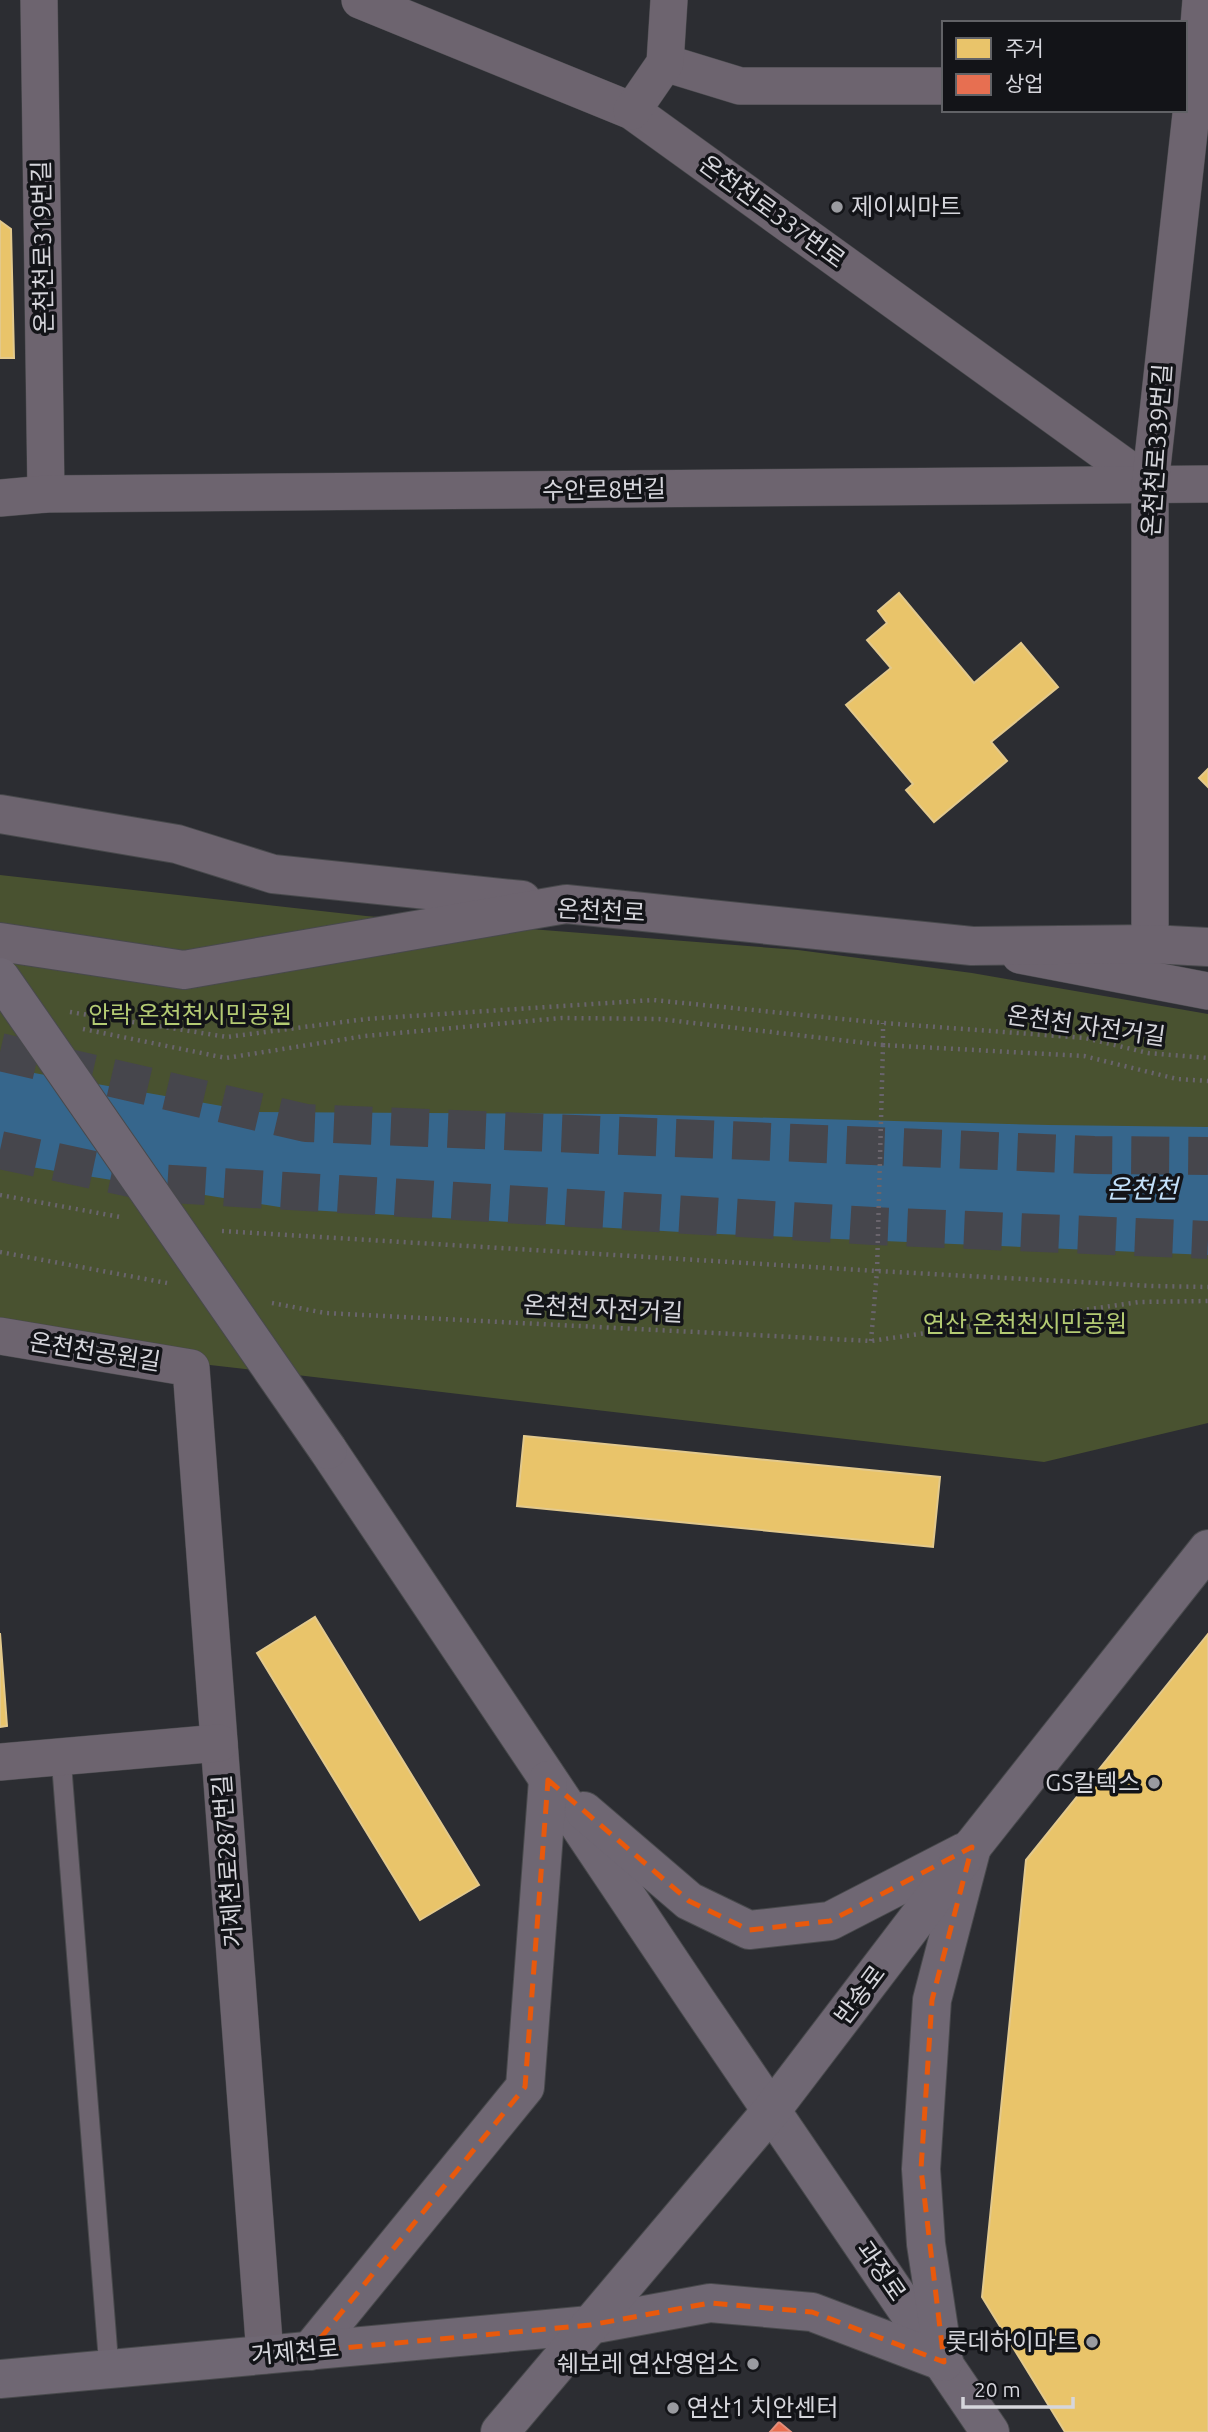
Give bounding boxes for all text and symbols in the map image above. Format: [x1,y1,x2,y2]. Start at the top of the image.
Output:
legend [942,21,1187,112]
text: 주거 [1005,36,1044,60]
text: 상업 [1005,71,1044,95]
street label: 온천천로337번로 [694,150,850,273]
street label: 온천천로319번길 [27,160,58,334]
place label: 제이씨마트 [851,193,961,220]
marker: 제이씨마트 [829,199,845,215]
street label: 온천천로339번길 [1137,363,1176,537]
street label: 수안로8번길 [542,475,666,504]
street label: 온천천로 [556,895,646,926]
park label: 안락 온천천시민공원 [88,1001,292,1028]
street label: 온천천 자전거길 [1005,1001,1167,1050]
water label: 온천천 [1106,1174,1181,1203]
street label: 온천천 자전거길 [522,1291,684,1326]
park label: 연산 온천천시민공원 [923,1310,1127,1337]
street label: 온천천공원길 [28,1328,163,1375]
place label: GS칼텍스 [1045,1769,1140,1796]
street label: 거제천로287번길 [208,1774,247,1948]
marker: GS칼텍스 [1146,1775,1162,1791]
street label: 반송로 [829,1960,890,2029]
street label: 과정로 [851,2236,911,2306]
place label: 롯데하이마트 [946,2328,1078,2355]
street label: 거제천로 [250,2334,340,2369]
marker: 롯데하이마트 [1084,2334,1100,2350]
place label: 쉐보레 연산영업소 [557,2350,739,2377]
marker: 쉐보레 연산영업소 [745,2356,761,2372]
scale bar [963,2366,1073,2410]
text: 20 m [974,2377,1021,2401]
place label: 연산1 치안센터 [687,2394,839,2421]
marker: 연산1 치안센터 [665,2400,681,2416]

